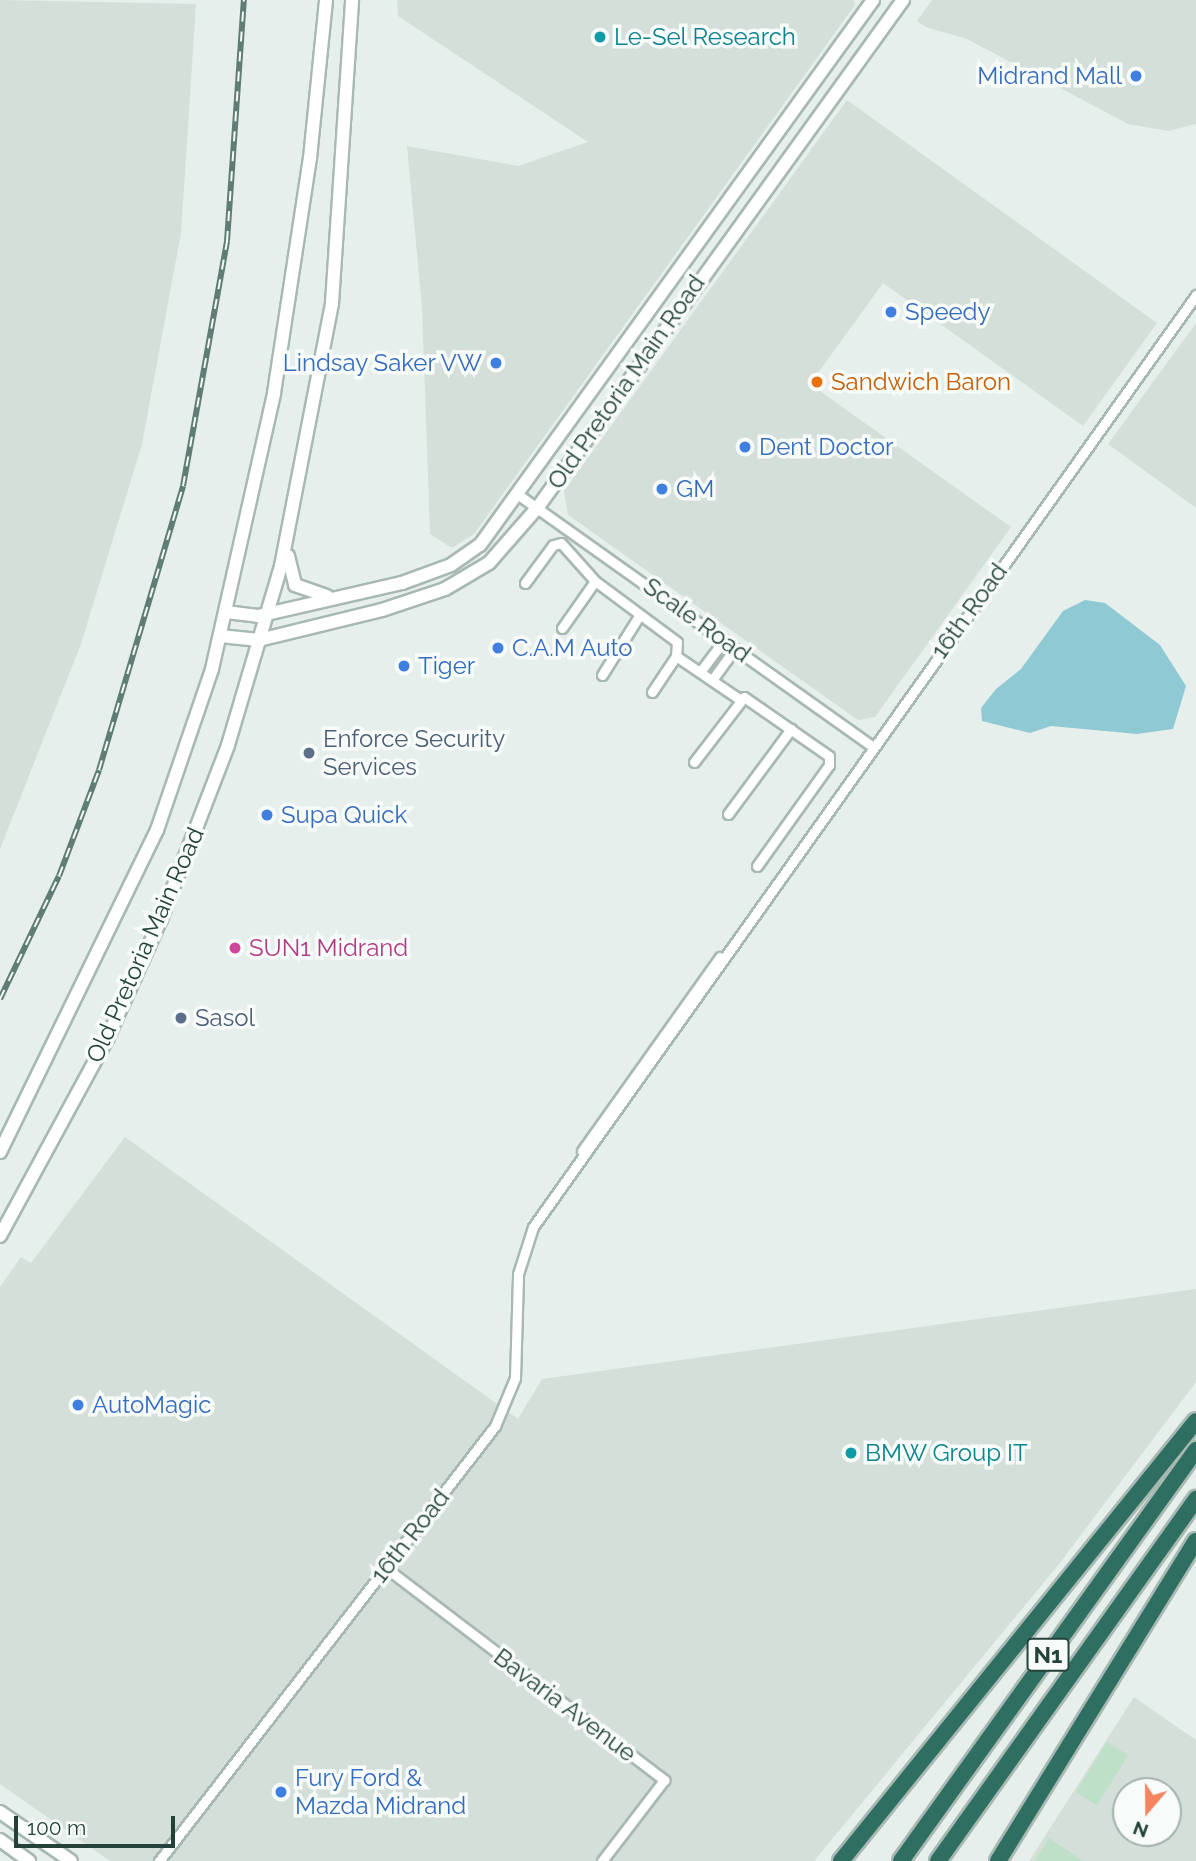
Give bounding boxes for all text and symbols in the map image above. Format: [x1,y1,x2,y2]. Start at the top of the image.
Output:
place label: Le-Sel Research [614,23,797,51]
marker: Le-Sel Research [592,29,608,45]
place label: Midrand Mall [977,62,1122,90]
marker: Midrand Mall [1128,68,1144,84]
street label: Old Pretoria Main Road [541,270,711,494]
place label: Speedy [905,298,990,326]
marker: Speedy [883,304,899,320]
place label: Lindsay Saker VW [281,349,482,377]
marker: Lindsay Saker VW [488,355,504,371]
place label: Sandwich Baron [831,368,1011,396]
marker: Sandwich Baron [809,374,825,390]
place label: Dent Doctor [759,433,893,461]
marker: Dent Doctor [737,439,753,455]
place label: GM [676,475,714,503]
marker: GM [654,481,670,497]
street label: 16th Road [925,558,1013,664]
street label: Scale Road [638,572,756,668]
place label: C.A.M Auto [512,634,633,662]
marker: C.A.M Auto [490,640,506,656]
place label: Tiger [418,652,475,680]
marker: Tiger [396,658,412,674]
place label: Enforce Security Services [323,725,505,781]
marker: Enforce Security Services [301,745,317,761]
place label: Supa Quick [281,801,407,829]
marker: Supa Quick [259,807,275,823]
street label: Old Pretoria Main Road [80,823,210,1067]
place label: SUN1 Midrand [249,934,408,962]
marker: SUN1 Midrand [227,940,243,956]
place label: Sasol [195,1004,255,1032]
marker: Sasol [173,1010,189,1026]
place label: AutoMagic [92,1391,211,1419]
marker: AutoMagic [70,1397,86,1413]
place label: BMW Group IT [865,1439,1029,1467]
marker: BMW Group IT [843,1445,859,1461]
street label: 16th Road [365,1484,455,1588]
road number: N1 [1025,1636,1071,1674]
street label: Bavaria Avenue [488,1642,642,1768]
place label: Fury Ford & Mazda Midrand [295,1764,466,1820]
north arrow [1112,1777,1182,1847]
marker: Fury Ford & Mazda Midrand [273,1784,289,1800]
scale bar [18,1801,178,1845]
text: 100 m [27,1815,86,1840]
text: N [1130,1817,1151,1843]

